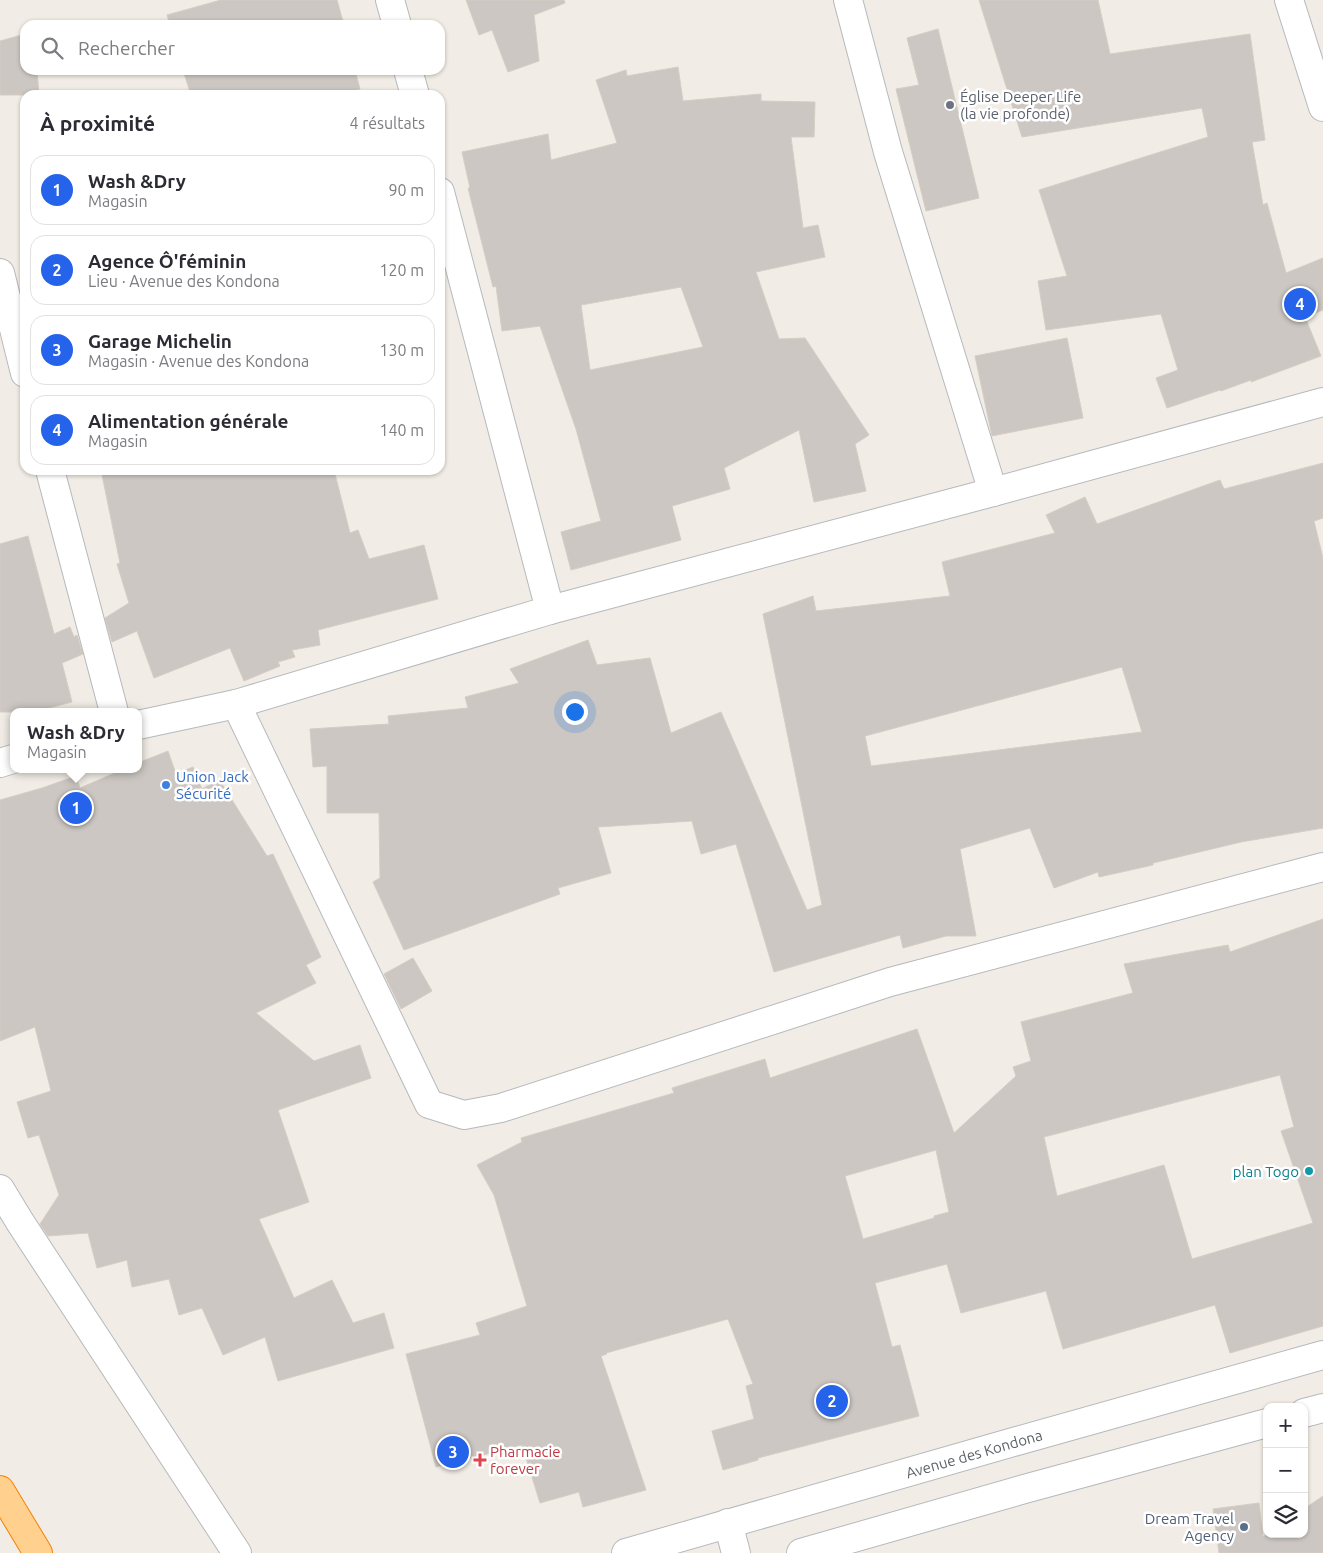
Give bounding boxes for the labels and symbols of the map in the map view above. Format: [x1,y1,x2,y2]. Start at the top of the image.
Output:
place label: Église Deeper Life (la vie profonde) [960,88,1081,122]
marker: Église Deeper Life (la vie profonde) [944,99,956,111]
pin: 4 [1284,285,1316,323]
your location [562,699,588,725]
place label: Union Jack Sécurité [176,768,249,802]
marker: Union Jack Sécurité [160,779,172,791]
pin: 1 [60,789,92,827]
place label: plan Togo [1233,1163,1299,1180]
marker: plan Togo [1303,1165,1315,1177]
pin: 2 [816,1382,848,1420]
street label: Avenue des Kondona [904,1426,1044,1481]
pin: 3 [437,1433,469,1471]
place label: Pharmacie forever [490,1443,561,1477]
marker: Pharmacie forever [474,1454,486,1466]
place label: Dream Travel Agency [1145,1510,1234,1544]
marker: Dream Travel Agency [1238,1521,1250,1533]

